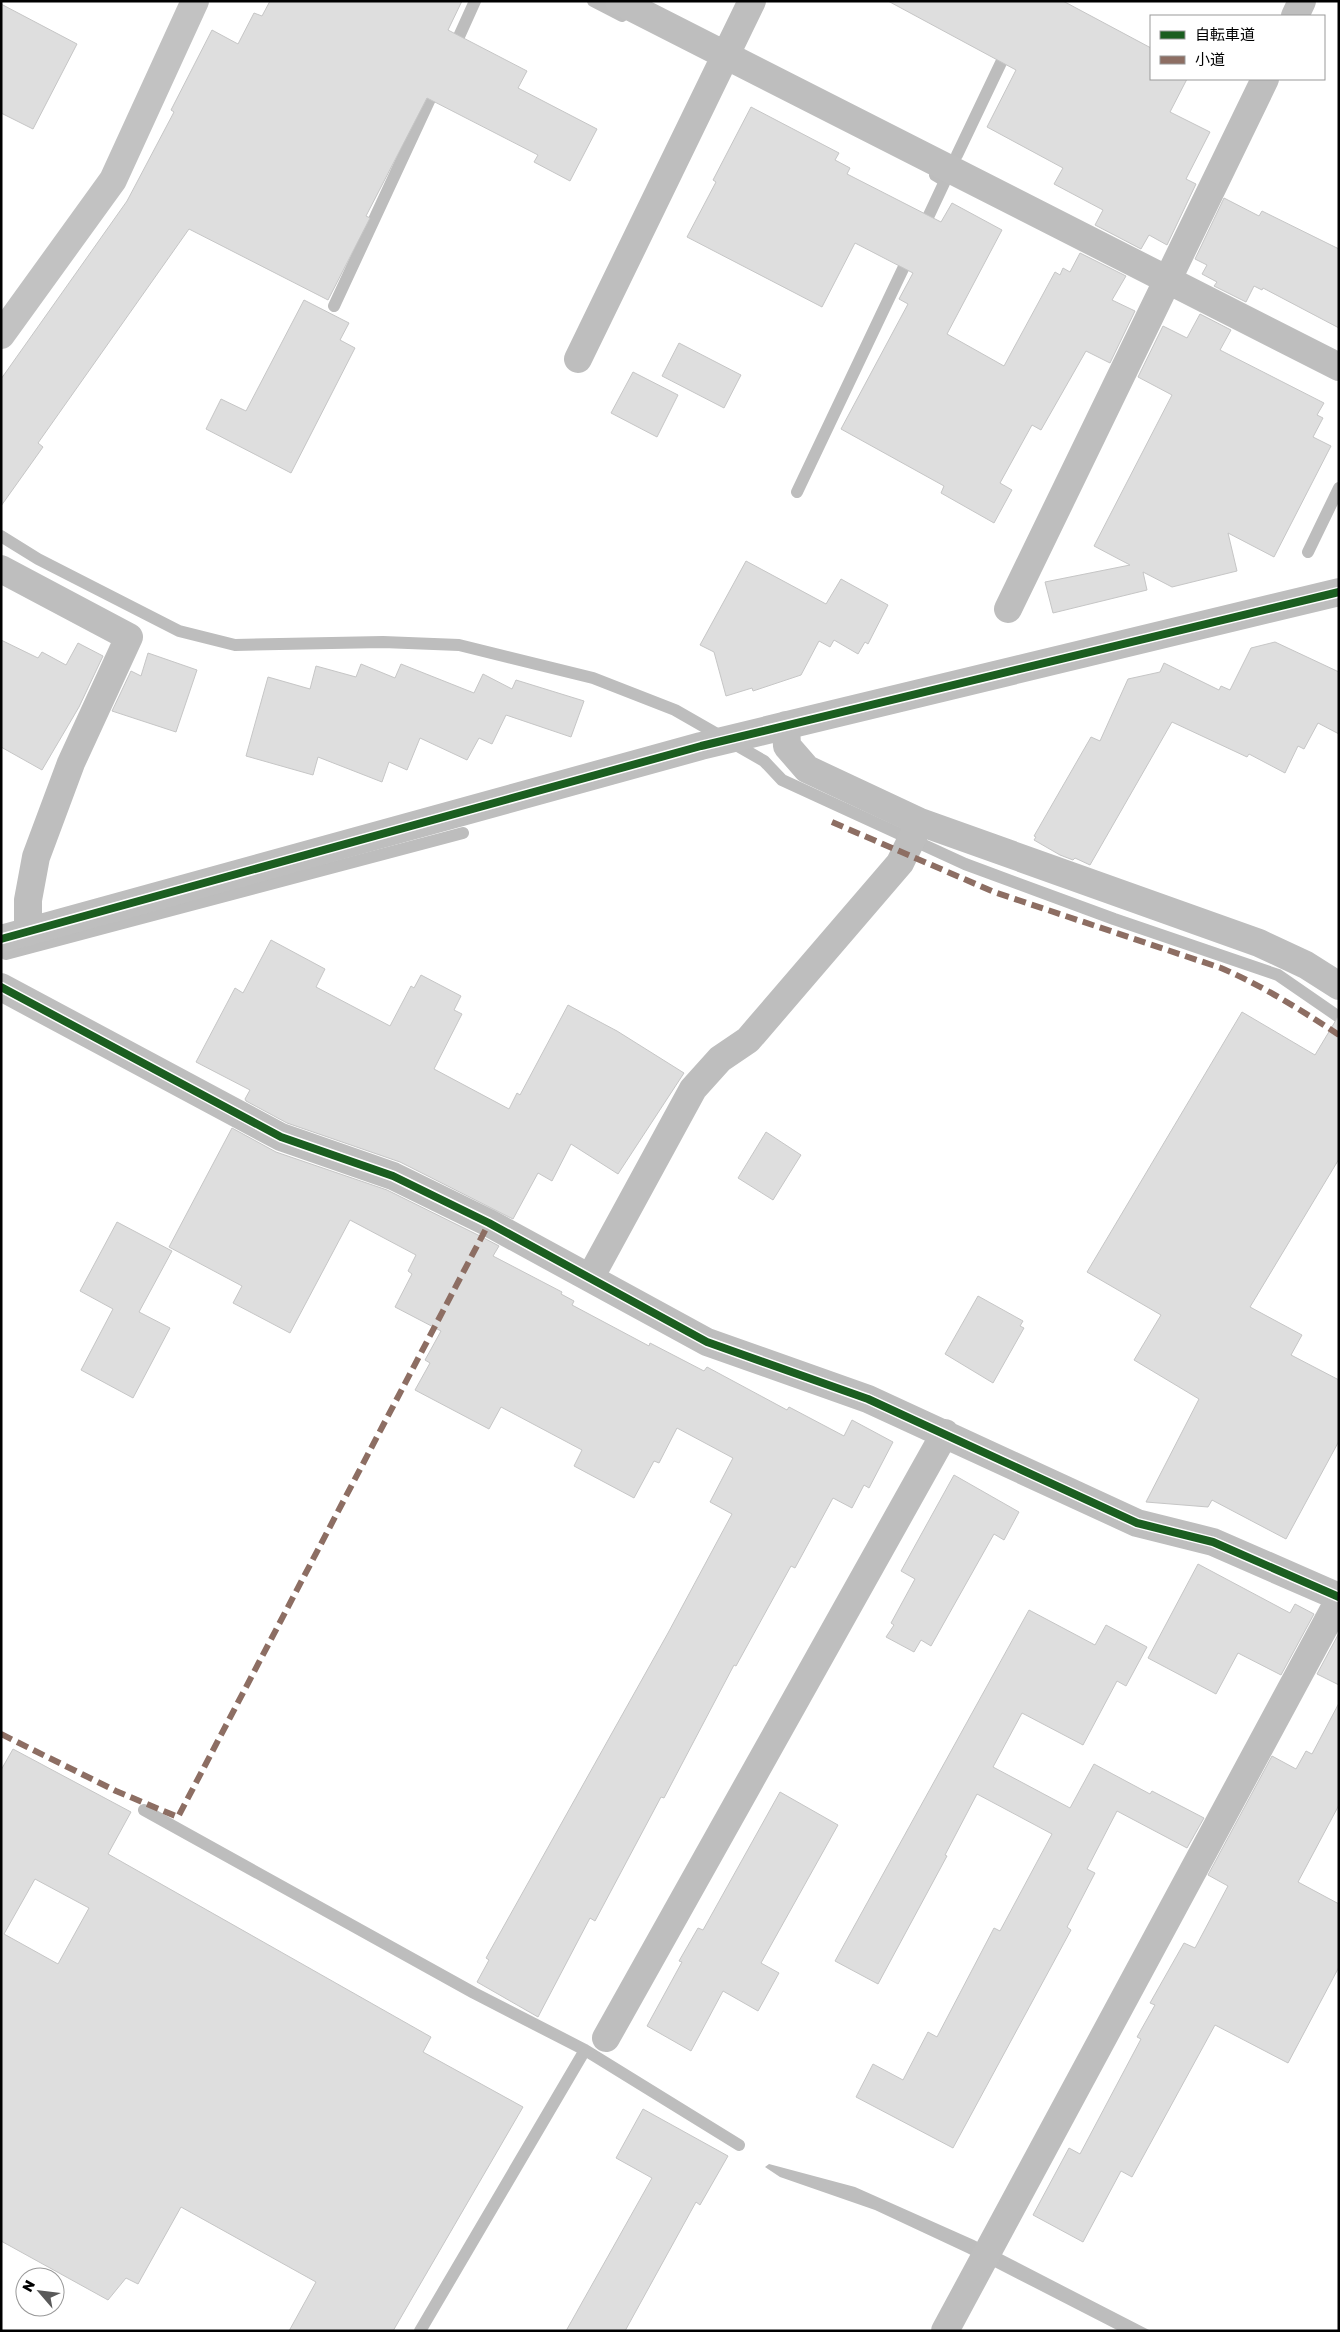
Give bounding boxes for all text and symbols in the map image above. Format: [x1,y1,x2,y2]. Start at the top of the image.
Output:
legend [1150,15,1325,80]
text: 自転車道 [1195,25,1255,43]
text: 小道 [1195,50,1225,68]
north arrow [15,2267,65,2317]
text: N [18,2277,38,2294]

